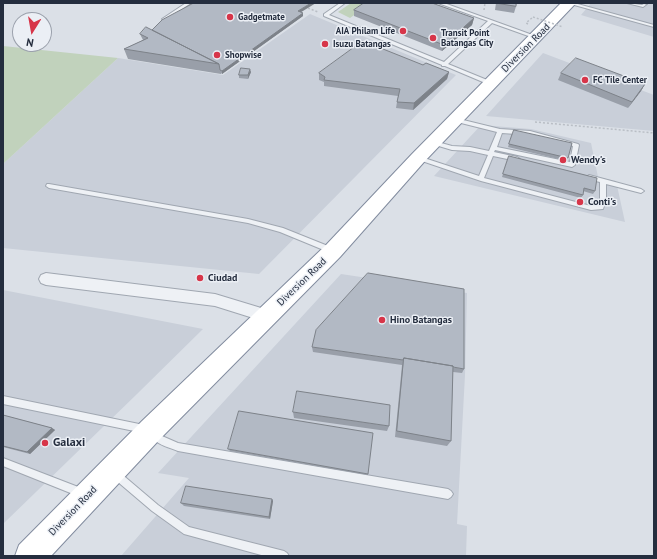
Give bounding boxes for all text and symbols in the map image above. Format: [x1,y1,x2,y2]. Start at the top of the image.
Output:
north arrow [12,12,52,52]
marker: Gadgetmate [225,12,235,22]
place label: Gadgetmate [238,12,285,22]
street label: Diversion Road [499,21,553,75]
place label: AIA Philam Life [336,26,395,36]
marker: AIA Philam Life [398,26,408,36]
place label: Transit Point Batangas City [441,28,493,49]
marker: Transit Point Batangas City [428,33,438,43]
text: N [25,35,35,50]
marker: Isuzu Batangas [320,39,330,49]
place label: Isuzu Batangas [333,39,391,49]
marker: Shopwise [212,50,222,60]
place label: Shopwise [225,50,262,60]
marker: FC Tile Center [580,75,590,85]
place label: FC Tile Center [593,75,647,85]
place label: Wendy's [571,154,606,166]
marker: Wendy's [558,155,568,165]
place label: Conti's [588,196,616,208]
marker: Conti's [575,197,585,207]
street label: Diversion Road [275,255,329,309]
place label: Ciudad [208,272,237,284]
marker: Ciudad [195,273,205,283]
place label: Hino Batangas [390,314,452,326]
marker: Hino Batangas [377,315,387,325]
place label: Galaxi [53,436,85,450]
marker: Galaxi [40,438,50,448]
street label: Diversion Road [46,484,100,538]

